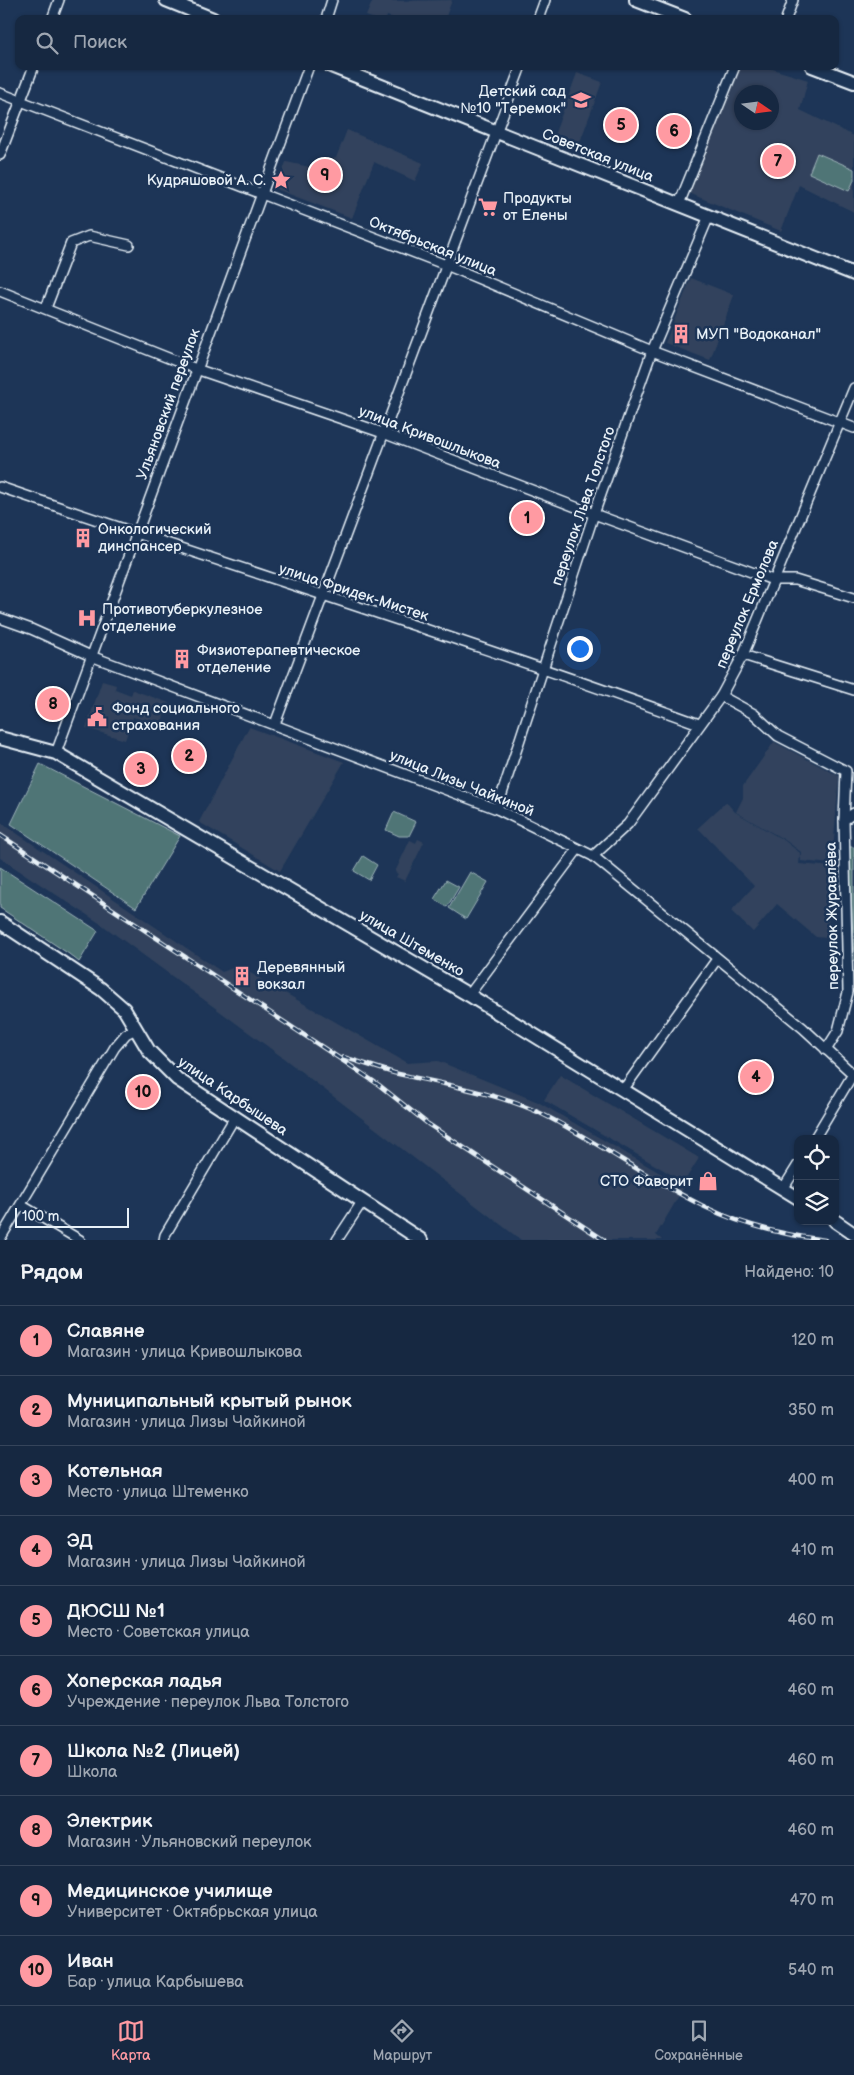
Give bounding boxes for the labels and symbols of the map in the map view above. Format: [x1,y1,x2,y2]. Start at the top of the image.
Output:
place label: Детский сад №10 "Теремок" [460,82,566,118]
north arrow [734,85,779,130]
school or university icon: Детский сад №10 "Теремок" [570,89,592,111]
pin: 5 [605,106,637,144]
pin: 6 [658,112,690,150]
street label: Советская улица [539,124,657,187]
pin: 7 [762,142,794,180]
pin: 9 [309,156,341,194]
place icon: Кудряшовой А. С. [270,169,292,191]
place label: Кудряшовой А. С. [147,171,266,190]
place label: Продукты от Елены [503,189,572,225]
supermarket icon: Продукты от Елены [477,196,499,218]
street label: Октябрьская улица [366,212,500,281]
building icon: МУП "Водоканал" [670,323,692,345]
place label: МУП "Водоканал" [696,325,821,344]
street label: Ульяновский переулок [132,326,205,482]
street label: улица Кривошлыкова [356,402,504,473]
street label: переулок Льва Толстого [547,424,620,588]
pin: 1 [511,499,543,537]
place label: Онкологический динспансер [98,520,212,556]
building icon: Онкологический динспансер [72,527,94,549]
street label: переулок Ермолова [712,537,783,671]
street label: улица Фридек-Мистек [276,559,431,626]
place label: Противотуберкулезное отделение [102,600,263,636]
hospital icon: Противотуберкулезное отделение [76,607,98,629]
your location [567,636,593,662]
place label: Физиотерапевтическое отделение [197,641,360,677]
building icon: Физиотерапевтическое отделение [171,648,193,670]
pin: 8 [37,685,69,723]
place label: Фонд социального страхования [112,699,240,735]
public building icon: Фонд социального страхования [86,706,108,728]
pin: 2 [173,737,205,775]
street label: улица Лизы Чайкиной [387,746,537,821]
pin: 3 [125,750,157,788]
street label: переулок Журавлёва [822,842,843,990]
street label: улица Штеменко [356,906,468,981]
place label: Деревянный вокзал [257,958,345,994]
building icon: Деревянный вокзал [231,965,253,987]
street label: улица Карбышева [174,1053,291,1140]
pin: 4 [740,1058,772,1096]
pin: 10 [127,1073,159,1111]
shop icon: СТО Фаворит [697,1170,719,1192]
place label: СТО Фаворит [600,1172,693,1191]
scale bar [15,1205,129,1228]

